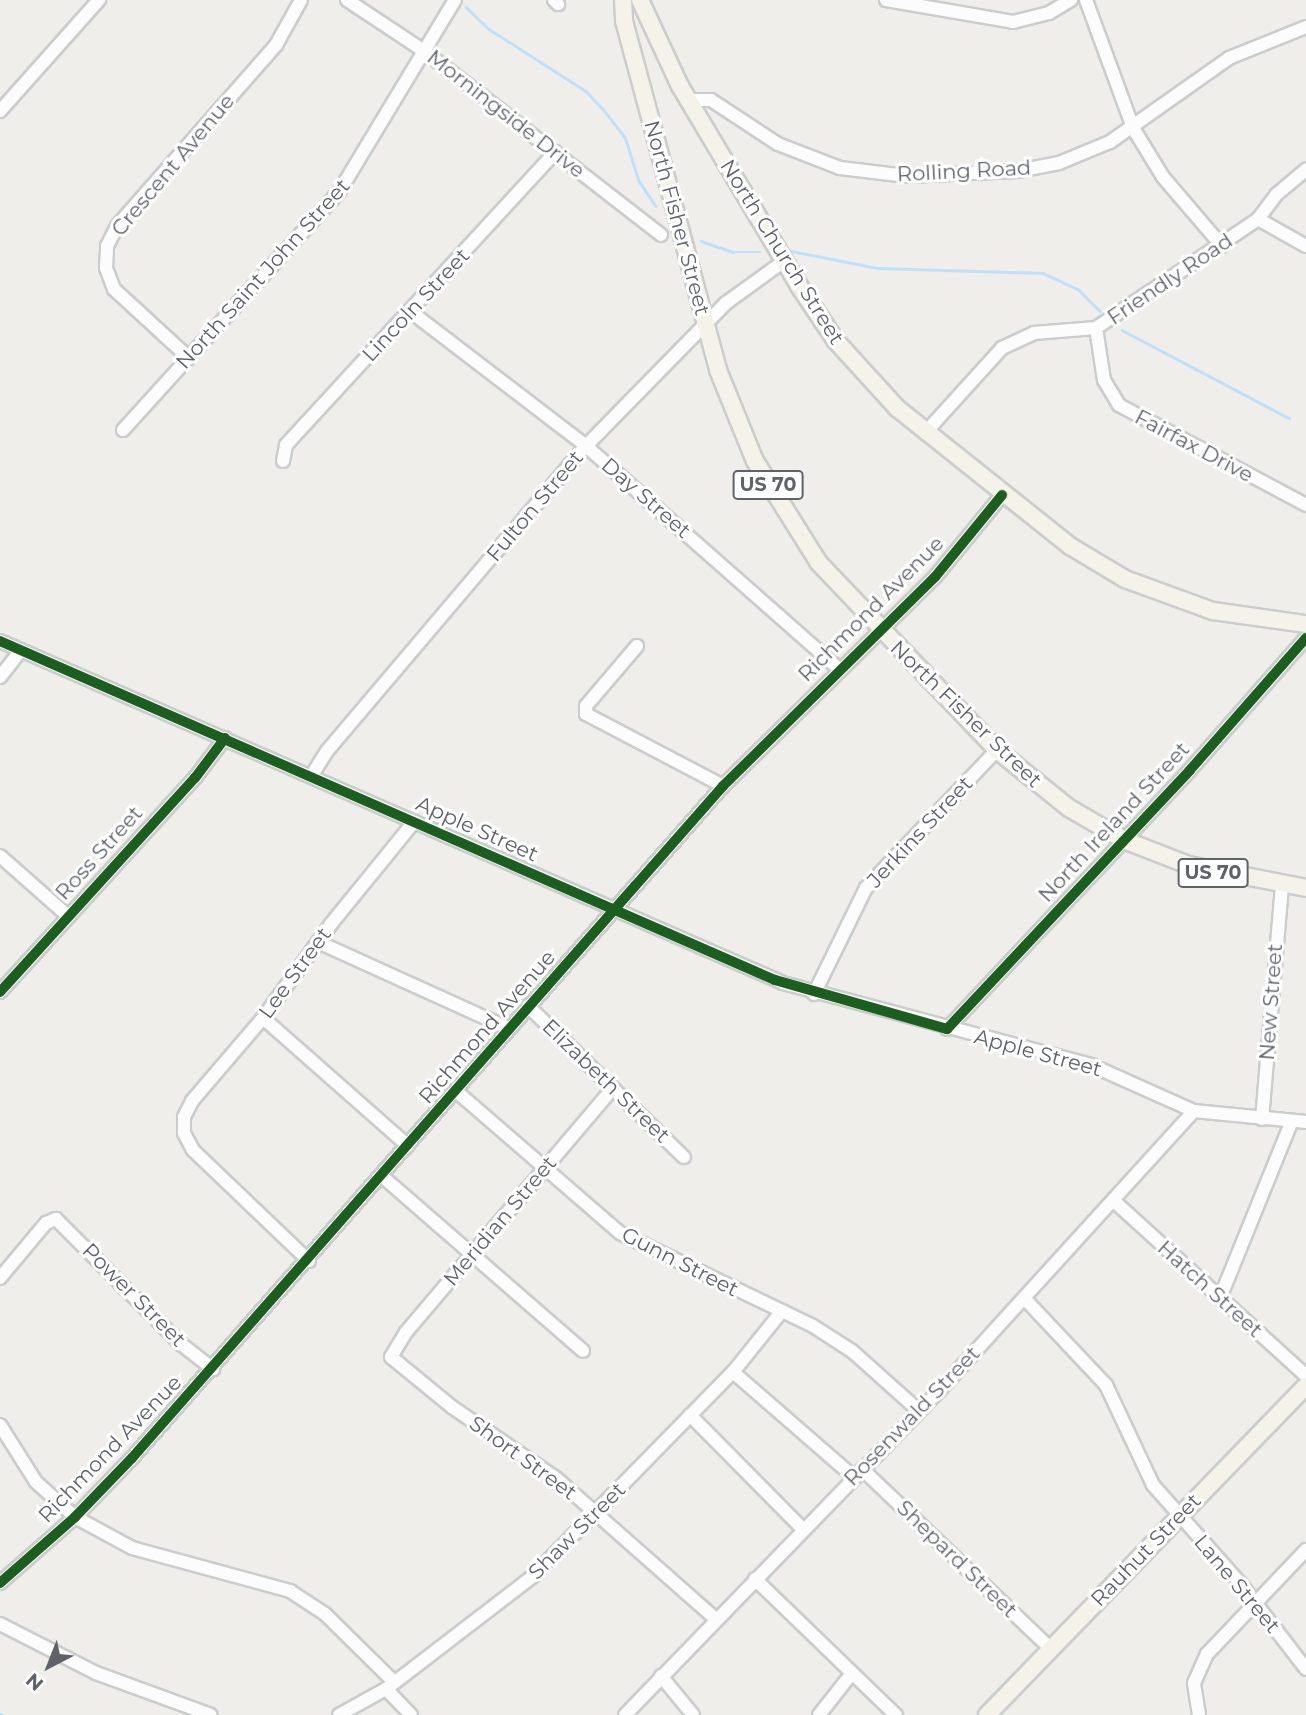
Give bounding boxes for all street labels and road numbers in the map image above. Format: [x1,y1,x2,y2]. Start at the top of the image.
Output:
street label: Morningside Drive [422,45,590,183]
street label: Crescent Avenue [106,89,240,241]
street label: North Fisher Street [639,118,715,318]
street label: North Church Street [715,155,849,349]
street label: Rolling Road [896,155,1032,187]
street label: North Saint John Street [171,174,355,374]
street label: Friendly Road [1103,228,1237,330]
street label: Lincoln Street [357,243,475,367]
street label: Fairfax Drive [1131,404,1257,488]
street label: Fulton Street [481,445,589,567]
street label: Day Street [596,453,696,543]
road number: US 70 [731,470,805,500]
street label: Richmond Avenue [793,531,949,687]
street label: North Fisher Street [885,635,1047,793]
street label: North Ireland Street [1033,737,1195,907]
street label: Jerkins Street [862,771,978,893]
street label: Apple Street [412,791,542,867]
street label: Ross Street [50,801,148,905]
road number: US 70 [1176,858,1250,888]
street label: Lee Street [253,922,337,1024]
street label: New Street [1254,943,1288,1061]
street label: Richmond Avenue [413,945,561,1109]
street label: Elizabeth Street [537,1014,675,1148]
street label: Apple Street [972,1024,1104,1082]
street label: Meridian Street [438,1151,562,1291]
street label: Gunn Street [617,1222,743,1302]
street label: Hatch Street [1152,1235,1268,1343]
street label: Power Street [77,1238,191,1352]
street label: Rosenwald Street [839,1341,985,1491]
street label: Richmond Avenue [33,1370,187,1528]
street label: Short Street [464,1411,582,1505]
street label: Shaw Street [523,1477,631,1585]
street label: Rauhut Street [1086,1488,1206,1612]
street label: Shepard Street [892,1495,1022,1623]
street label: Lane Street [1189,1530,1285,1638]

